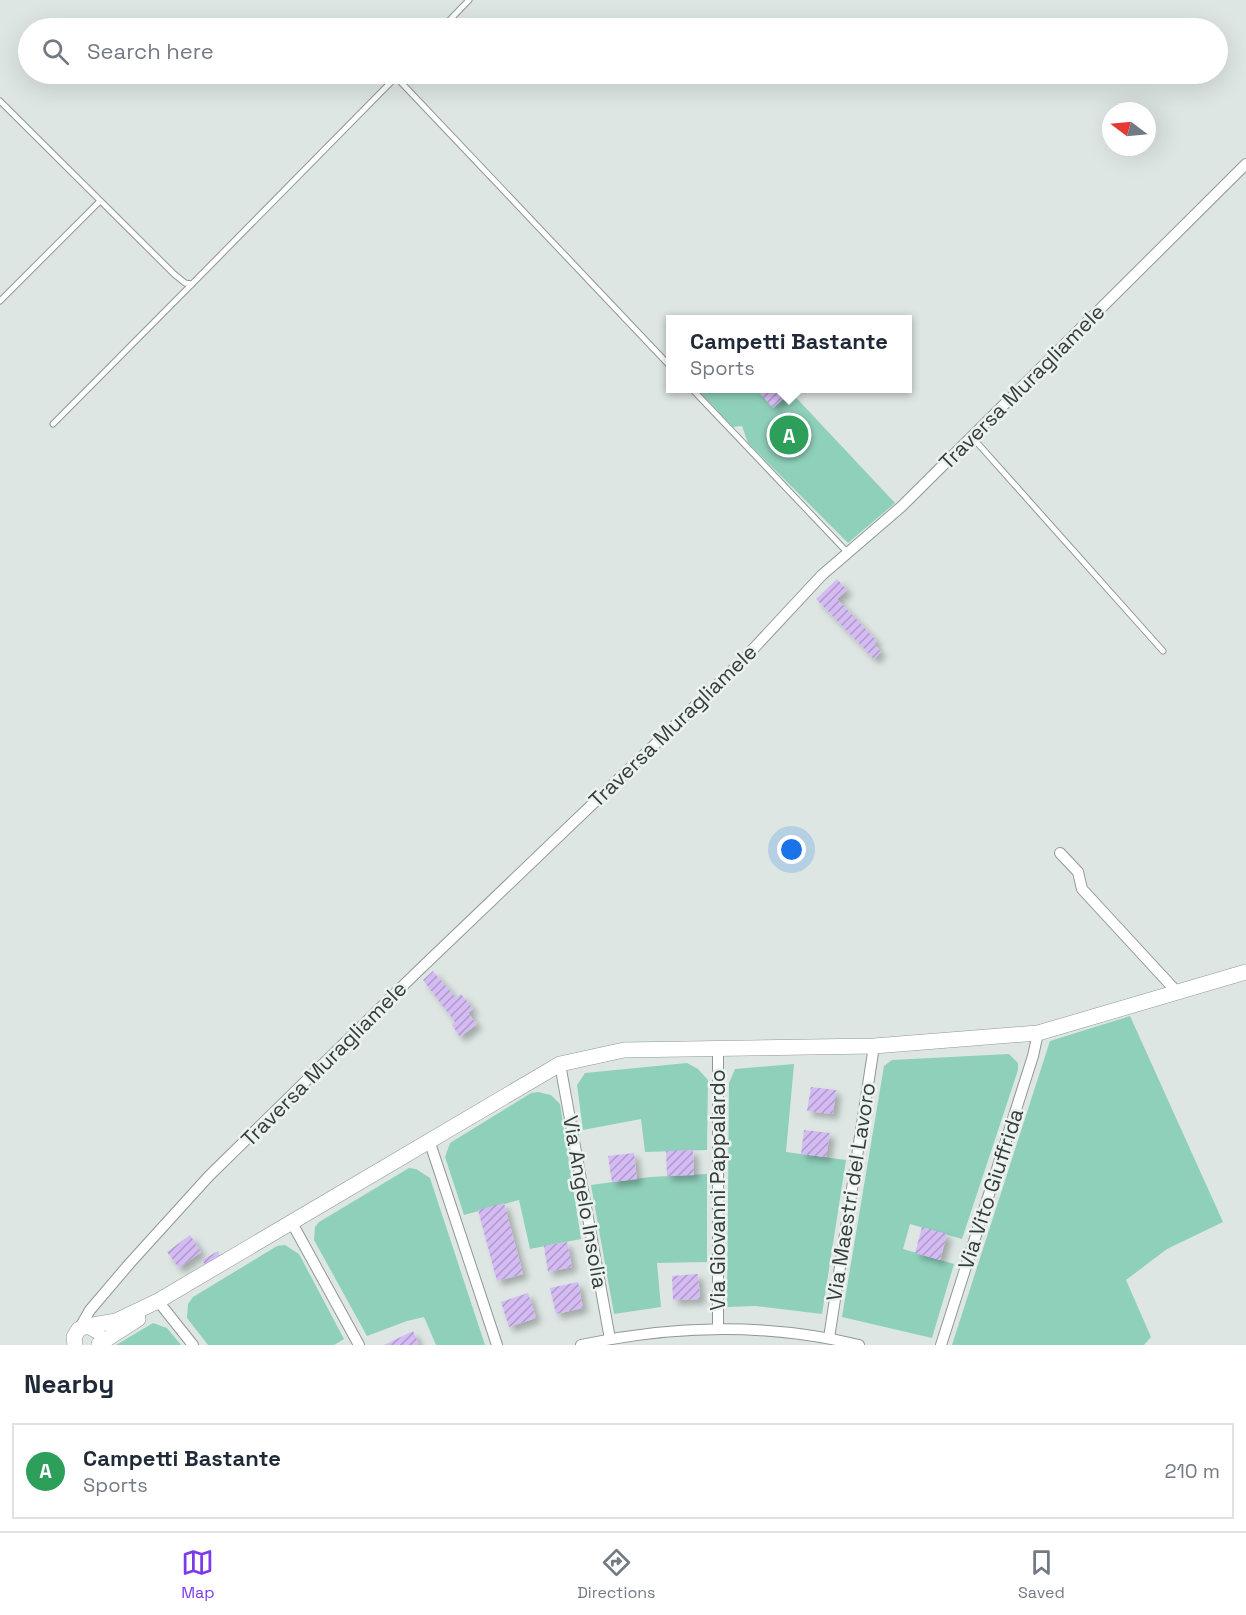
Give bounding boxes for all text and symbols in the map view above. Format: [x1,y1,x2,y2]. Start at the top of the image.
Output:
search box [18,18,1228,84]
icon: search [39,35,72,68]
text: Search here [87,37,214,65]
north arrow [1102,102,1156,156]
street label: Traversa Muragliamele [933,298,1110,475]
popup [666,315,912,393]
text: Campetti Bastante [690,327,888,355]
text: Sports [690,355,755,381]
pin: A [770,412,808,458]
street label: Traversa Muragliamele [583,638,762,813]
your location [777,835,806,864]
street label: Traversa Muragliamele [235,975,412,1152]
street label: Via Giovanni Pappalardo [704,1069,731,1311]
street label: Via Maestri del Lavoro [820,1081,881,1303]
street label: Via Vito Giuffrida [952,1105,1029,1273]
street label: Via Angelo Insolia [557,1113,614,1291]
text: Nearby [24,1367,114,1401]
text: Campetti Bastante [83,1444,281,1472]
text: A [39,1458,52,1484]
text: 210 m [1164,1458,1220,1484]
text: Sports [83,1472,148,1498]
tab: Map [181,1546,215,1603]
tab: Directions [577,1546,656,1603]
tab: Saved [1018,1546,1065,1603]

